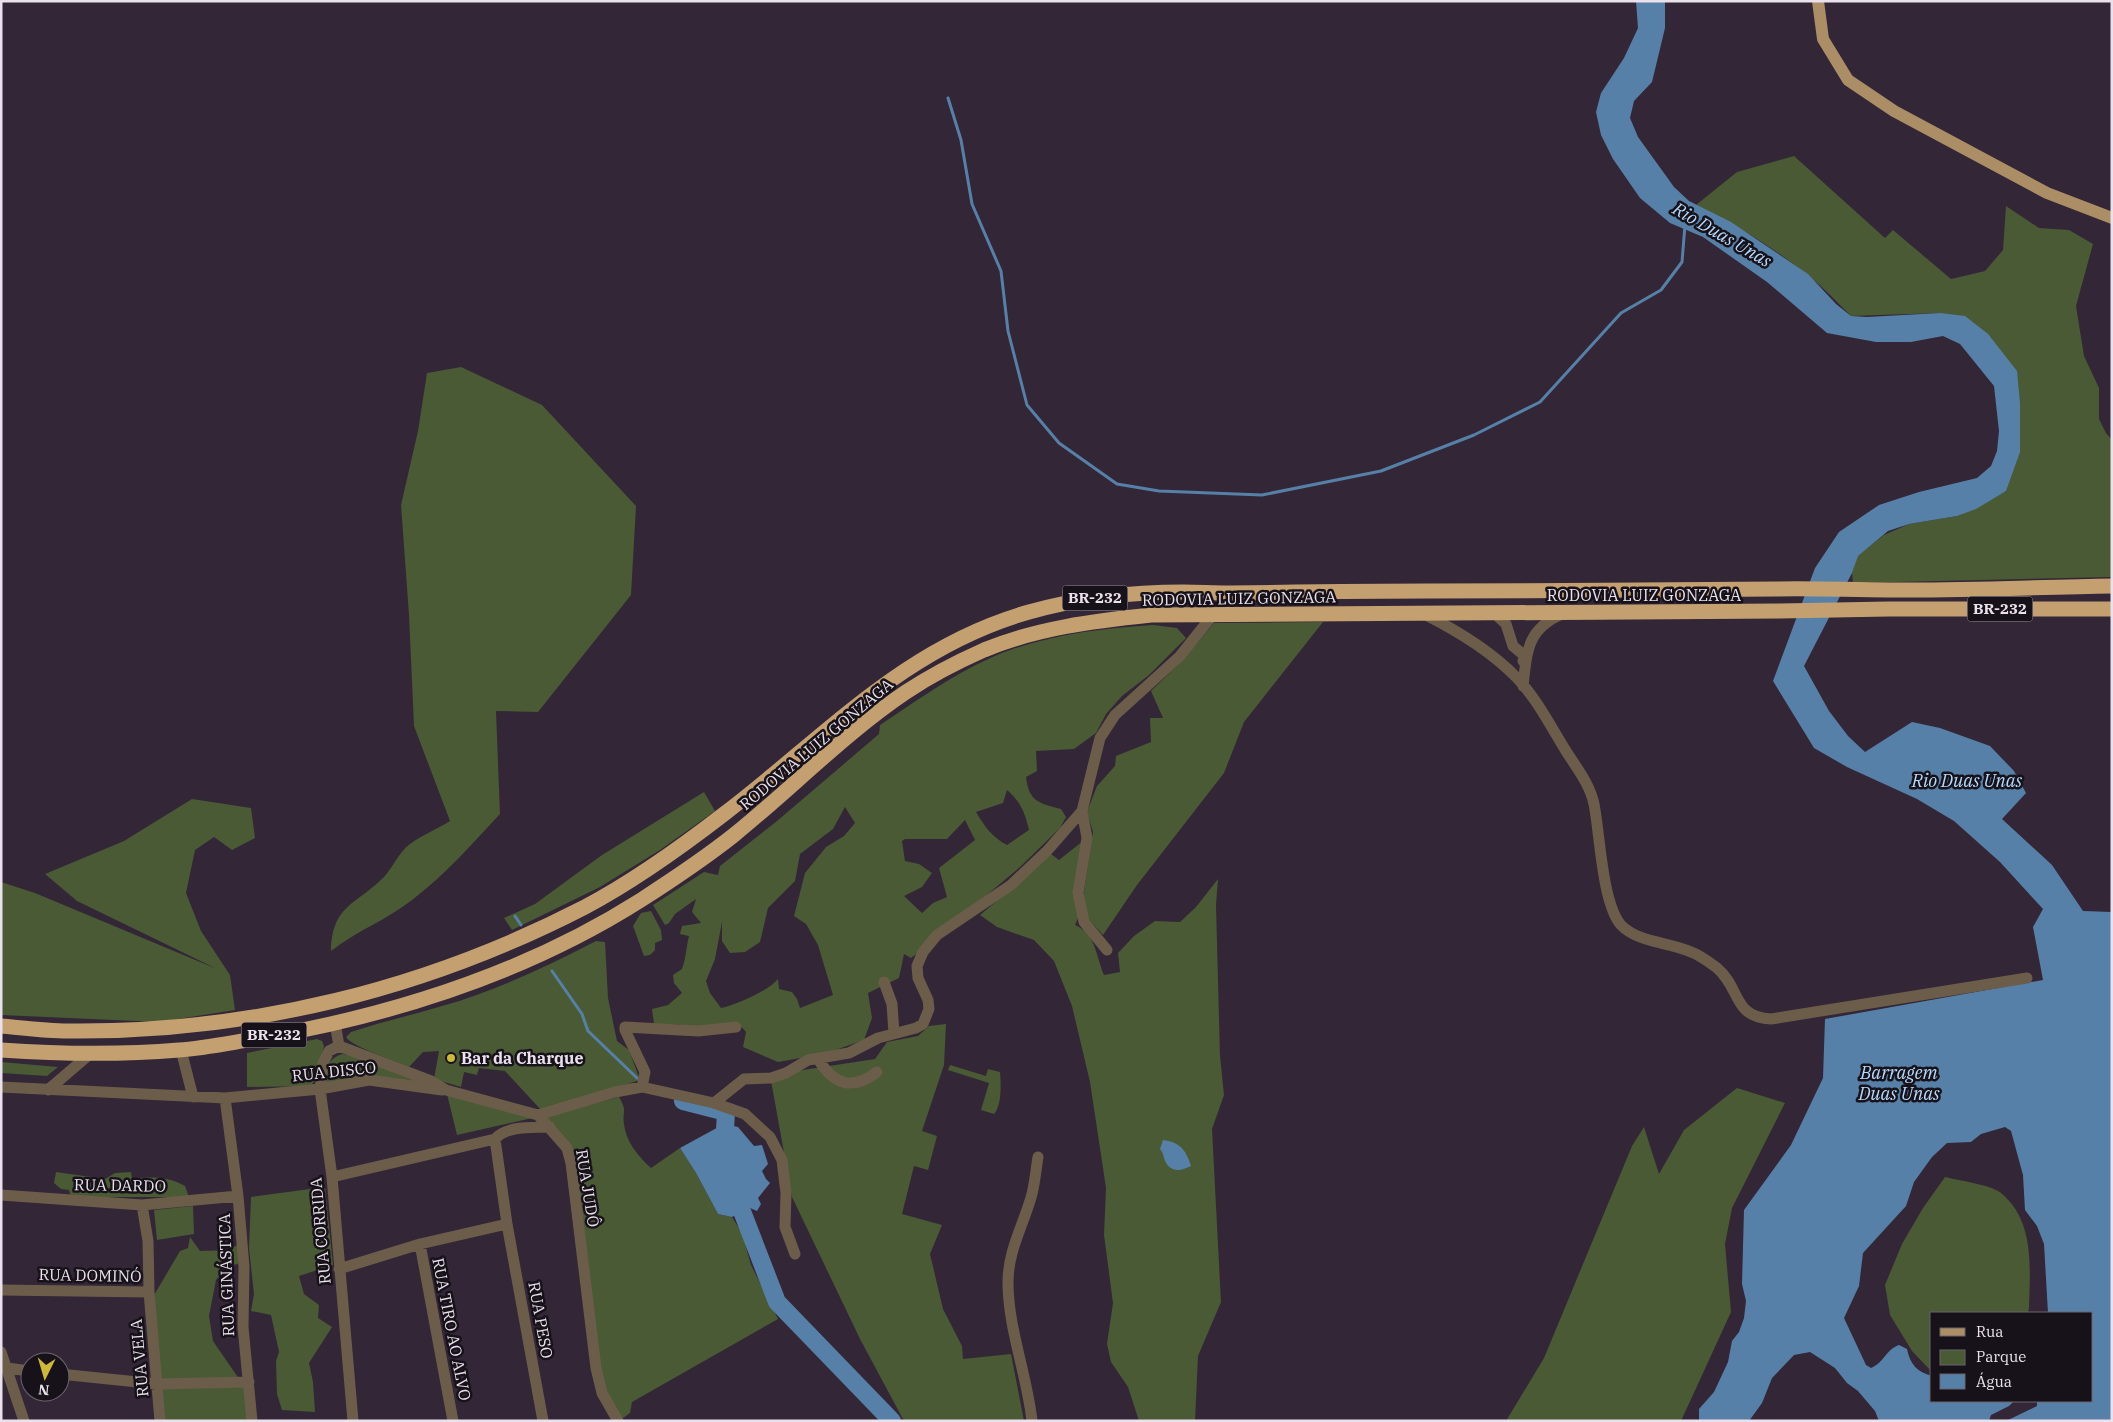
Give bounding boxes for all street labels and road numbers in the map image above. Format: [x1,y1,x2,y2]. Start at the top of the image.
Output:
street label: RODOVIA LUIZ GONZAGA [1547,585,1741,605]
road number: BR-232 [1062,586,1128,610]
street label: RODOVIA LUIZ GONZAGA [1142,586,1336,610]
road number: BR-232 [1968,596,2032,622]
street label: RODOVIA LUIZ GONZAGA [735,674,897,814]
road number: BR-232 [242,1022,306,1048]
street label: RUA DISCO [291,1057,377,1085]
street label: RUA JUDÔ [572,1148,604,1228]
street label: RUA DARDO [74,1174,166,1196]
street label: RUA CORRIDA [305,1177,335,1285]
street label: RUA GINÁSTICA [213,1213,238,1337]
street label: RUA TIRO AO ALVO [428,1256,476,1402]
street label: RUA DOMINÓ [38,1263,142,1286]
street label: RUA PESO [524,1280,558,1360]
street label: RUA VELA [126,1318,152,1398]

